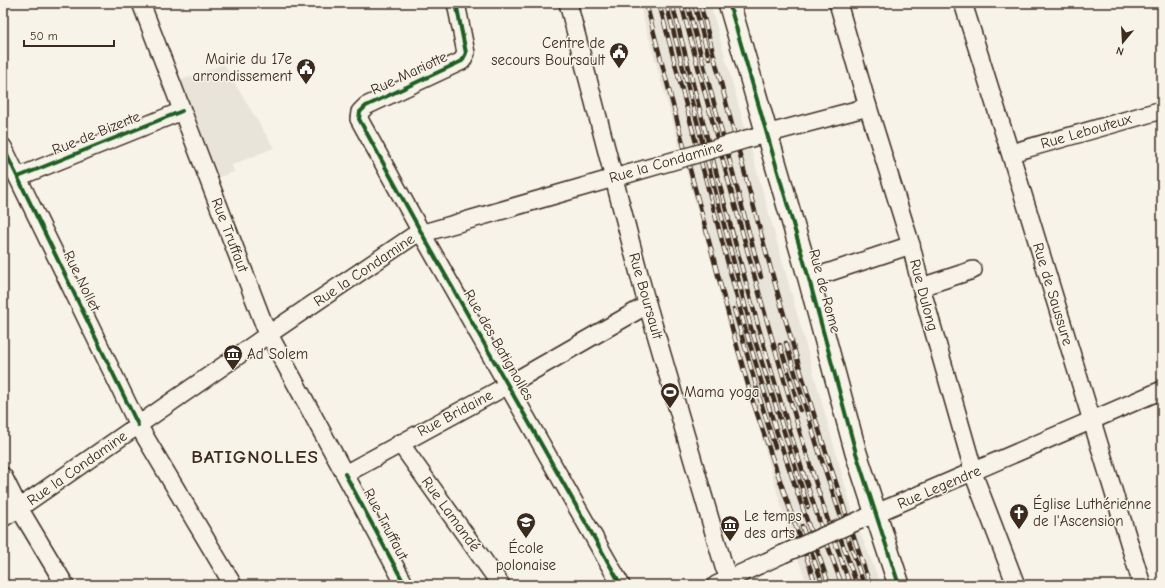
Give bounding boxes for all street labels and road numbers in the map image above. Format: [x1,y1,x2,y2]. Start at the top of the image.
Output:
street label: Rue Mariotte [368,47,451,99]
street label: Rue de Bizerte [49,107,143,159]
street label: Rue Lebouteux [1039,109,1134,153]
street label: Rue la Condamine [607,137,726,187]
street label: Rue Truffaut [208,195,253,275]
street label: Rue la Condamine [310,229,418,310]
street label: Rue de Saussure [1029,240,1077,348]
street label: Rue de Rome [805,247,845,335]
street label: Rue Nollet [60,248,105,315]
street label: Rue Boursault [625,251,667,342]
street label: Rue Dulong [906,257,942,333]
street label: Rue des Batignolles [460,286,538,404]
street label: Rue Bridaine [414,385,496,440]
street label: Rue la Condamine [24,427,131,509]
street label: Rue Legendre [895,461,984,513]
street label: Rue Lamandé [418,473,484,555]
street label: Rue Truffaut [360,485,413,563]

